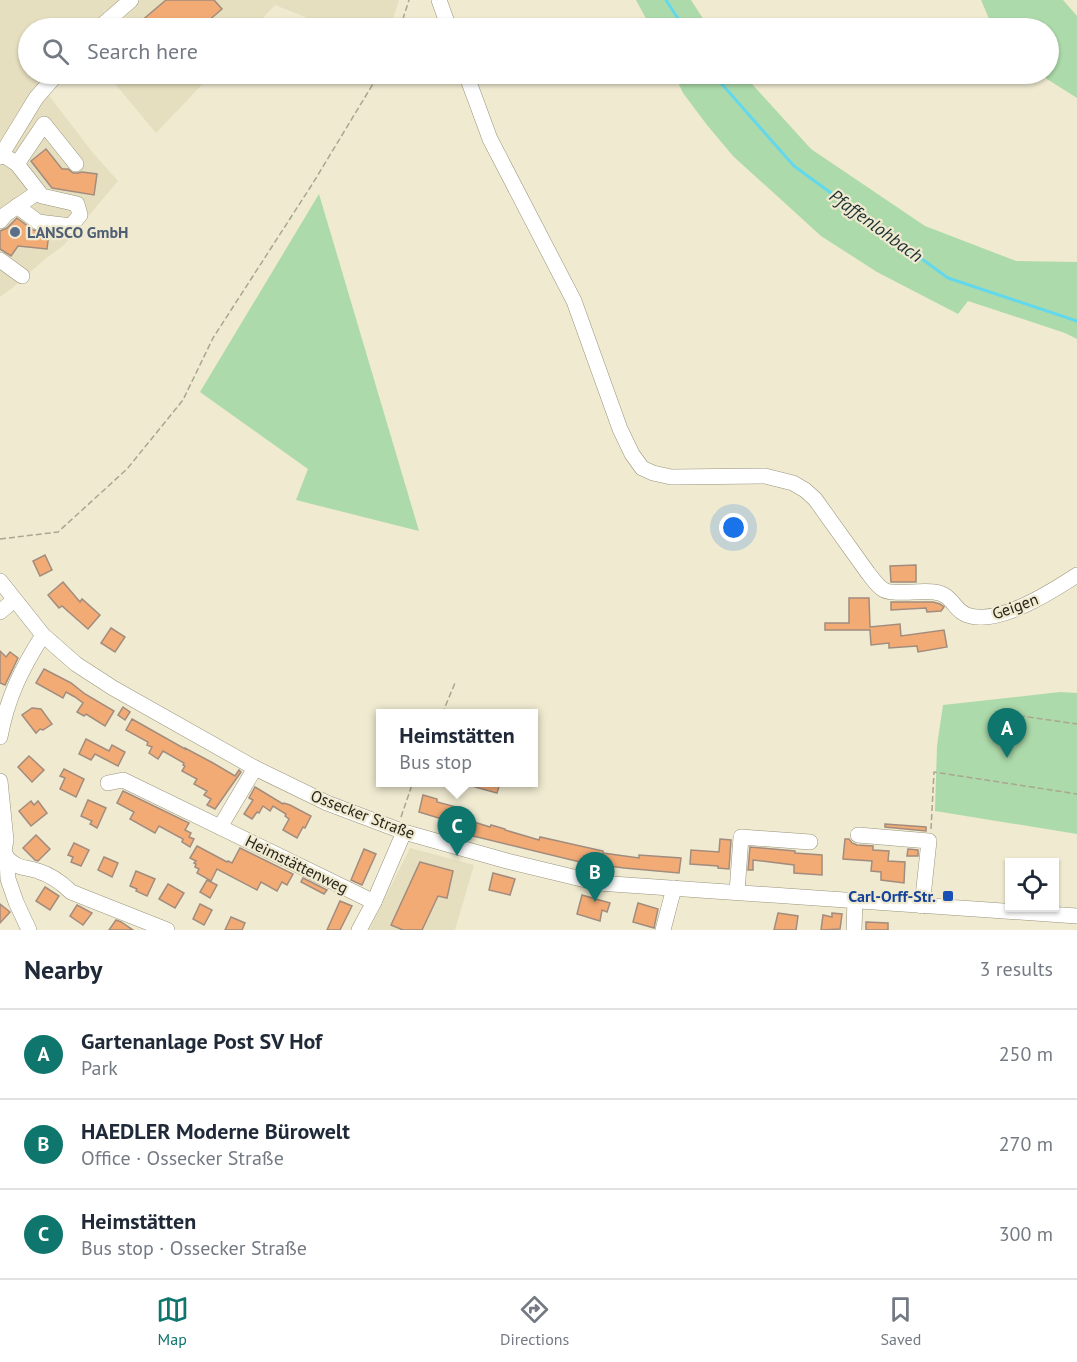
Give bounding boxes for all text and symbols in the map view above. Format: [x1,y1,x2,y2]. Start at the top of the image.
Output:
search box [18,18,1059,84]
icon: search [39,35,72,68]
text: Search here [87,37,198,65]
water label: Pfaffenlohbach [825,184,927,267]
place label: LANSCO GmbH [27,222,128,242]
marker: LANSCO GmbH [8,225,22,239]
your location [719,513,748,542]
street label: Geigen [989,588,1041,624]
pin: A [988,708,1026,758]
popup [376,709,538,787]
text: Heimstätten [399,721,515,749]
text: Bus stop [399,749,472,775]
street label: Ossecker Straße [308,785,418,843]
pin: C [438,806,476,856]
street label: Heimstättenweg [242,830,352,898]
pin: B [576,852,614,902]
map controls [1005,858,1059,912]
button: locate [1005,858,1059,912]
place label: Carl-Orff-Str. [848,886,936,906]
marker: Carl-Orff-Str. [941,889,955,903]
text: Nearby [24,953,102,986]
text: 3 results [980,956,1053,982]
text: Gartenanlage Post SV Hof [81,1027,322,1055]
text: A [37,1041,50,1067]
text: 250 m [999,1041,1053,1067]
text: Park [81,1055,118,1081]
text: HAEDLER Moderne Bürowelt [81,1117,350,1145]
text: B [38,1131,49,1157]
text: 270 m [999,1131,1053,1157]
text: Office · Ossecker Straße [81,1145,284,1171]
text: Heimstätten [81,1207,196,1235]
text: C [38,1221,49,1247]
text: 300 m [999,1221,1053,1247]
text: Bus stop · Ossecker Straße [81,1235,307,1261]
tab: Map [156,1293,189,1349]
tab: Directions [500,1293,569,1349]
tab: Saved [881,1293,921,1349]

